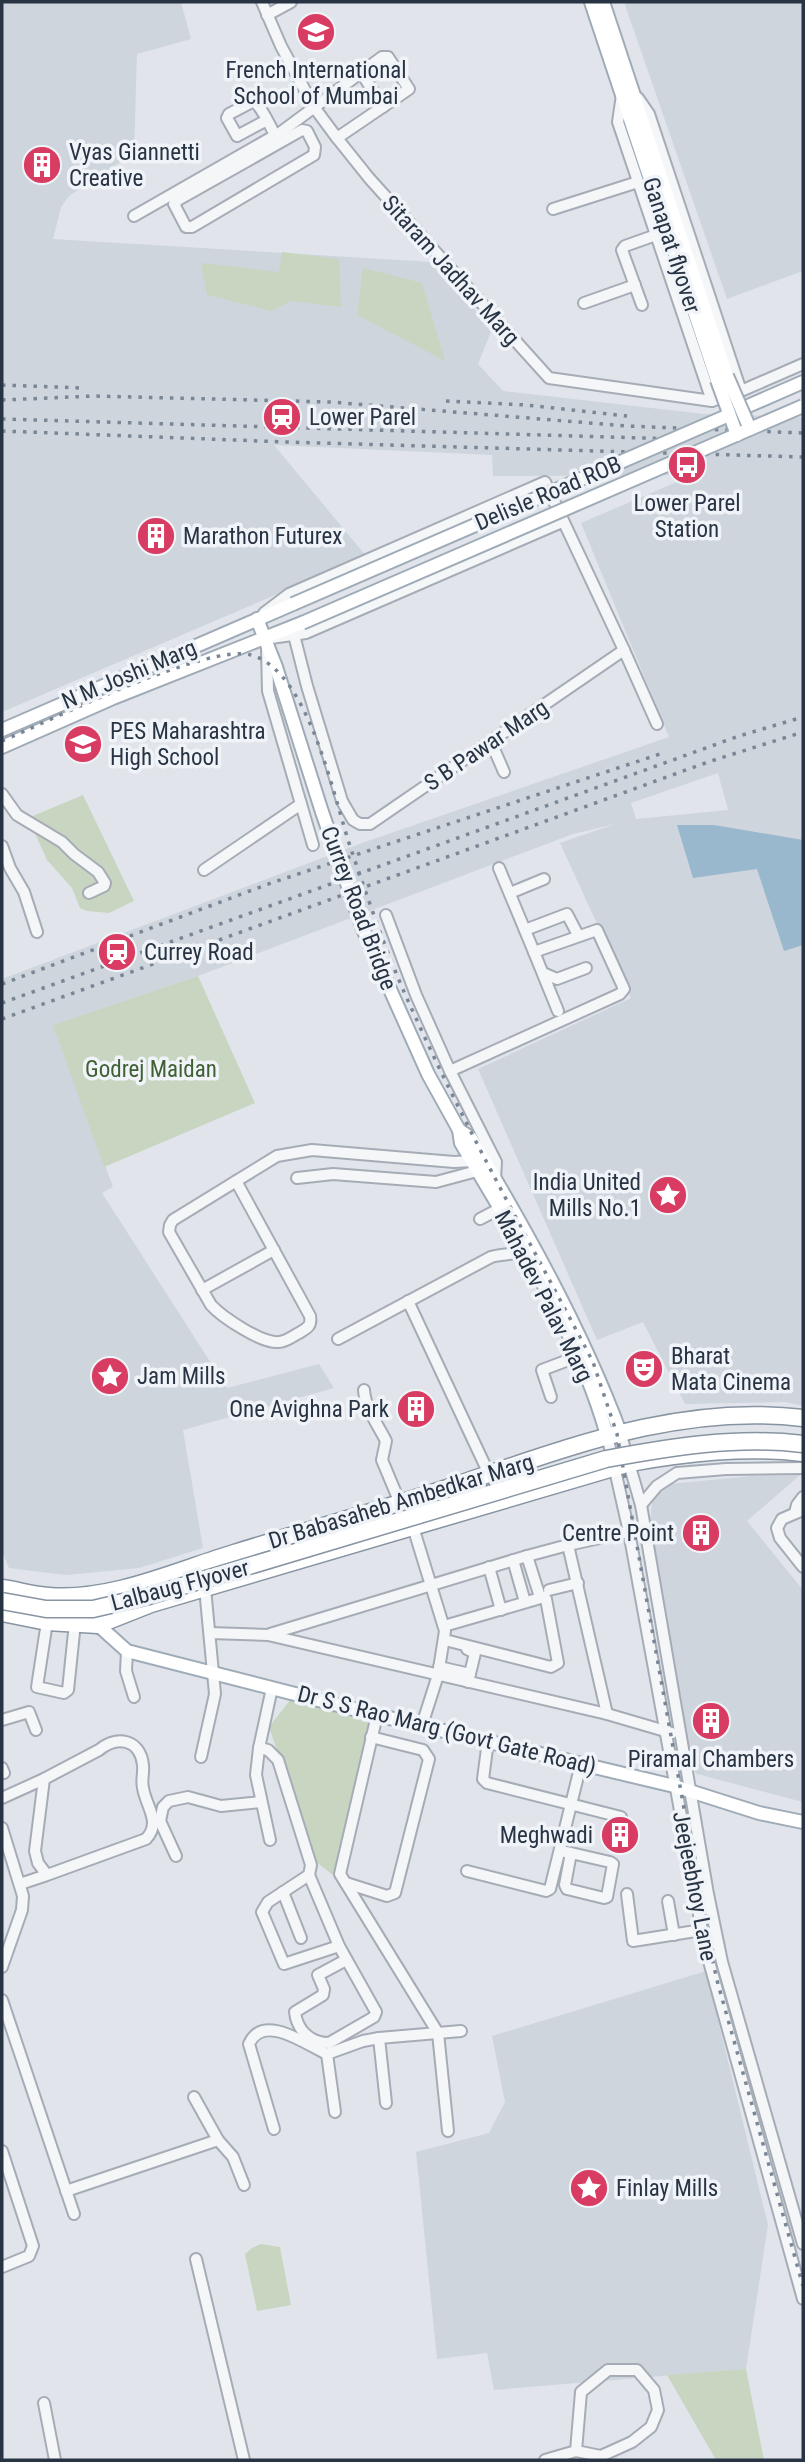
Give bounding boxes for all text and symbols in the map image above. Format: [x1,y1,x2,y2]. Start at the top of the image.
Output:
school or university icon: French International School of Mumbai [295,11,337,53]
place label: French International School of Mumbai [225,57,407,110]
place label: Vyas Giannetti Creative [69,139,200,192]
building icon: Vyas Giannetti Creative [21,144,63,186]
street label: Ganapat flyover [637,174,706,316]
street label: Sitaram Jadhav Marg [376,190,525,351]
station icon: Lower Parel [261,396,303,438]
place label: Lower Parel [309,404,416,431]
bus stop icon: Lower Parel Station [666,444,708,486]
street label: Delisle Road ROB [471,450,625,536]
place label: Lower Parel Station [634,490,741,543]
building icon: Marathon Futurex [135,515,177,557]
place label: Marathon Futurex [183,523,342,550]
street label: N M Joshi Marg [58,634,201,715]
street label: S B Pawar Marg [419,694,553,797]
place label: PES Maharashtra High School [110,718,265,771]
school or university icon: PES Maharashtra High School [62,723,104,765]
street label: Currey Road Bridge [315,822,402,994]
station icon: Currey Road [96,931,138,973]
place label: Currey Road [144,939,254,966]
park label: Godrej Maidan [85,1056,217,1083]
place label: India United Mills No.1 [533,1169,641,1222]
place icon: India United Mills No.1 [647,1174,689,1216]
street label: Mahadev Palav Marg [489,1206,599,1387]
place label: Bharat Mata Cinema [671,1343,791,1396]
theatre icon: Bharat Mata Cinema [623,1348,665,1390]
place icon: Jam Mills [89,1355,131,1397]
place label: Jam Mills [137,1363,225,1390]
building icon: One Avighna Park [395,1388,437,1430]
place label: One Avighna Park [229,1396,390,1423]
street label: Dr Babasaheb Ambedkar Marg [265,1448,537,1555]
building icon: Centre Point [680,1512,722,1554]
place label: Centre Point [562,1520,674,1547]
street label: Lalbaug Flyover [108,1554,252,1617]
street label: Dr S S Rao Marg (Govt Gate Road) [295,1680,599,1781]
building icon: Piramal Chambers [690,1700,732,1742]
place label: Piramal Chambers [628,1746,794,1773]
street label: Jeejeebhoy Lane [667,1809,722,1963]
building icon: Meghwadi [599,1814,641,1856]
place label: Meghwadi [500,1822,593,1849]
place icon: Finlay Mills [568,2167,610,2209]
place label: Finlay Mills [616,2175,718,2202]

